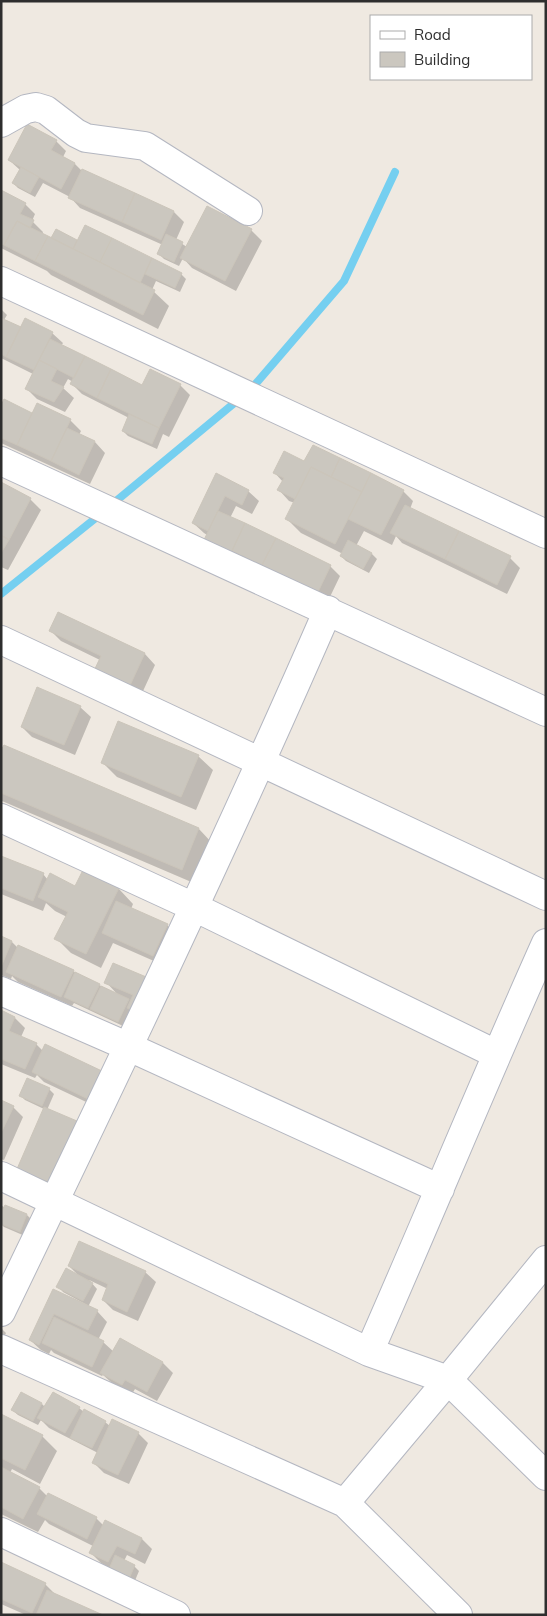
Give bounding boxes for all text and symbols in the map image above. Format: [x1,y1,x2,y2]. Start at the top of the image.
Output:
legend [370,15,532,80]
text: Road [414,25,451,44]
text: Building [414,50,470,69]

